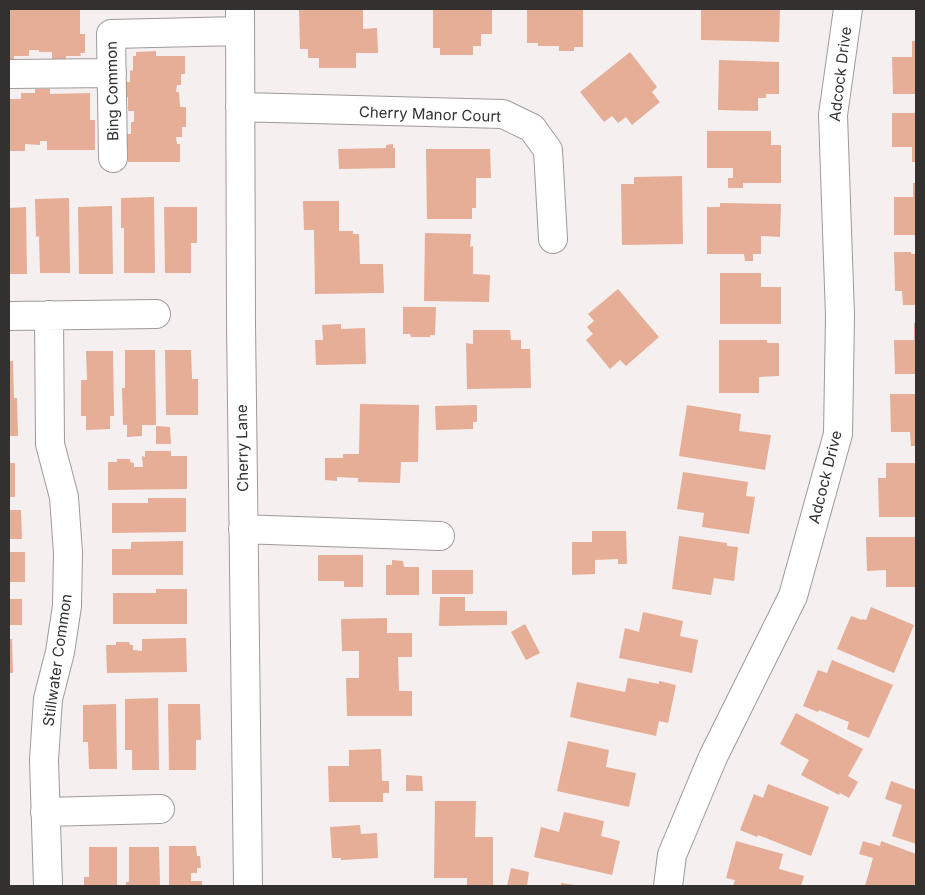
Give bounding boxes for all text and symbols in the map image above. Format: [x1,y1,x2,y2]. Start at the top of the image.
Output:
street label: Adcock Drive [825,26,855,122]
street label: Bing Common [102,41,122,141]
street label: Cherry Manor Court [359,102,502,126]
street label: Cherry Lane [232,404,252,492]
street label: Adcock Drive [804,428,846,526]
street label: Stillwater Common [38,593,76,727]

